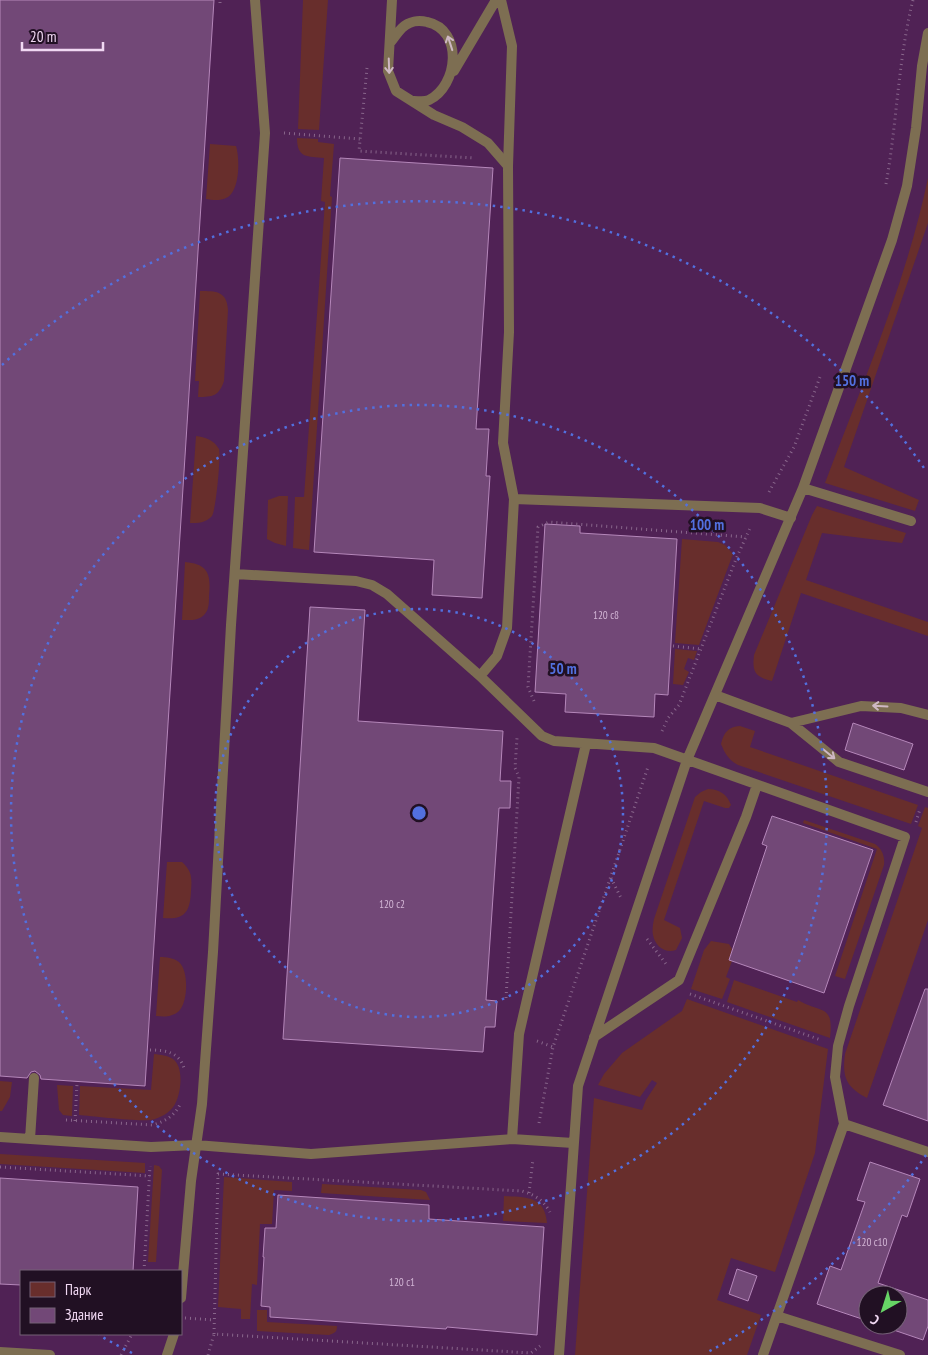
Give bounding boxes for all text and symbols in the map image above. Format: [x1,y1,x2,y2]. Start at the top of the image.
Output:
scale bar [22,20,104,52]
text: 20 m [30,27,56,46]
one-way arrow [445,36,454,51]
one-way arrow [384,58,394,74]
text: 150 m [835,371,869,390]
text: 100 m [690,515,724,534]
house number: 120 с8 [593,608,619,622]
text: 50 m [549,659,577,678]
one-way arrow [872,702,888,711]
one-way arrow [823,748,836,759]
centre of rings [410,804,428,822]
house number: 120 с2 [379,897,405,911]
house number: 120 с10 [857,1235,888,1249]
legend [20,1270,182,1335]
house number: 120 с1 [389,1275,415,1289]
text: Парк [65,1280,91,1299]
north arrow [858,1285,908,1335]
text: Здание [65,1305,103,1324]
text: С [866,1311,883,1329]

